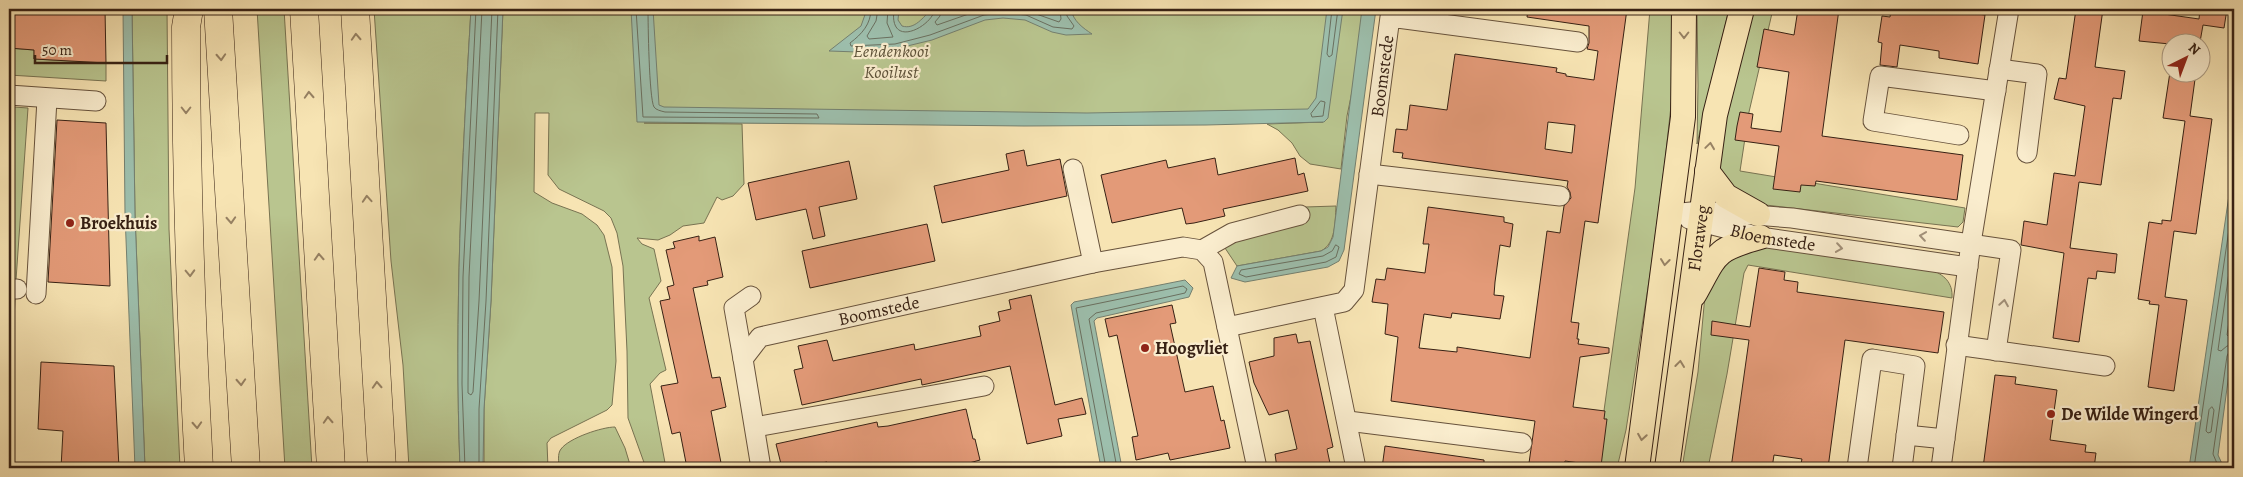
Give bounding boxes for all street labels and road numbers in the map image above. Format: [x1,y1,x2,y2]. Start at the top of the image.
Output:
street label: Boomstede [1365,34,1399,119]
street label: Floraweg [1682,203,1715,273]
street label: Bloemstede [1728,218,1817,257]
street label: Boomstede [836,290,922,331]

